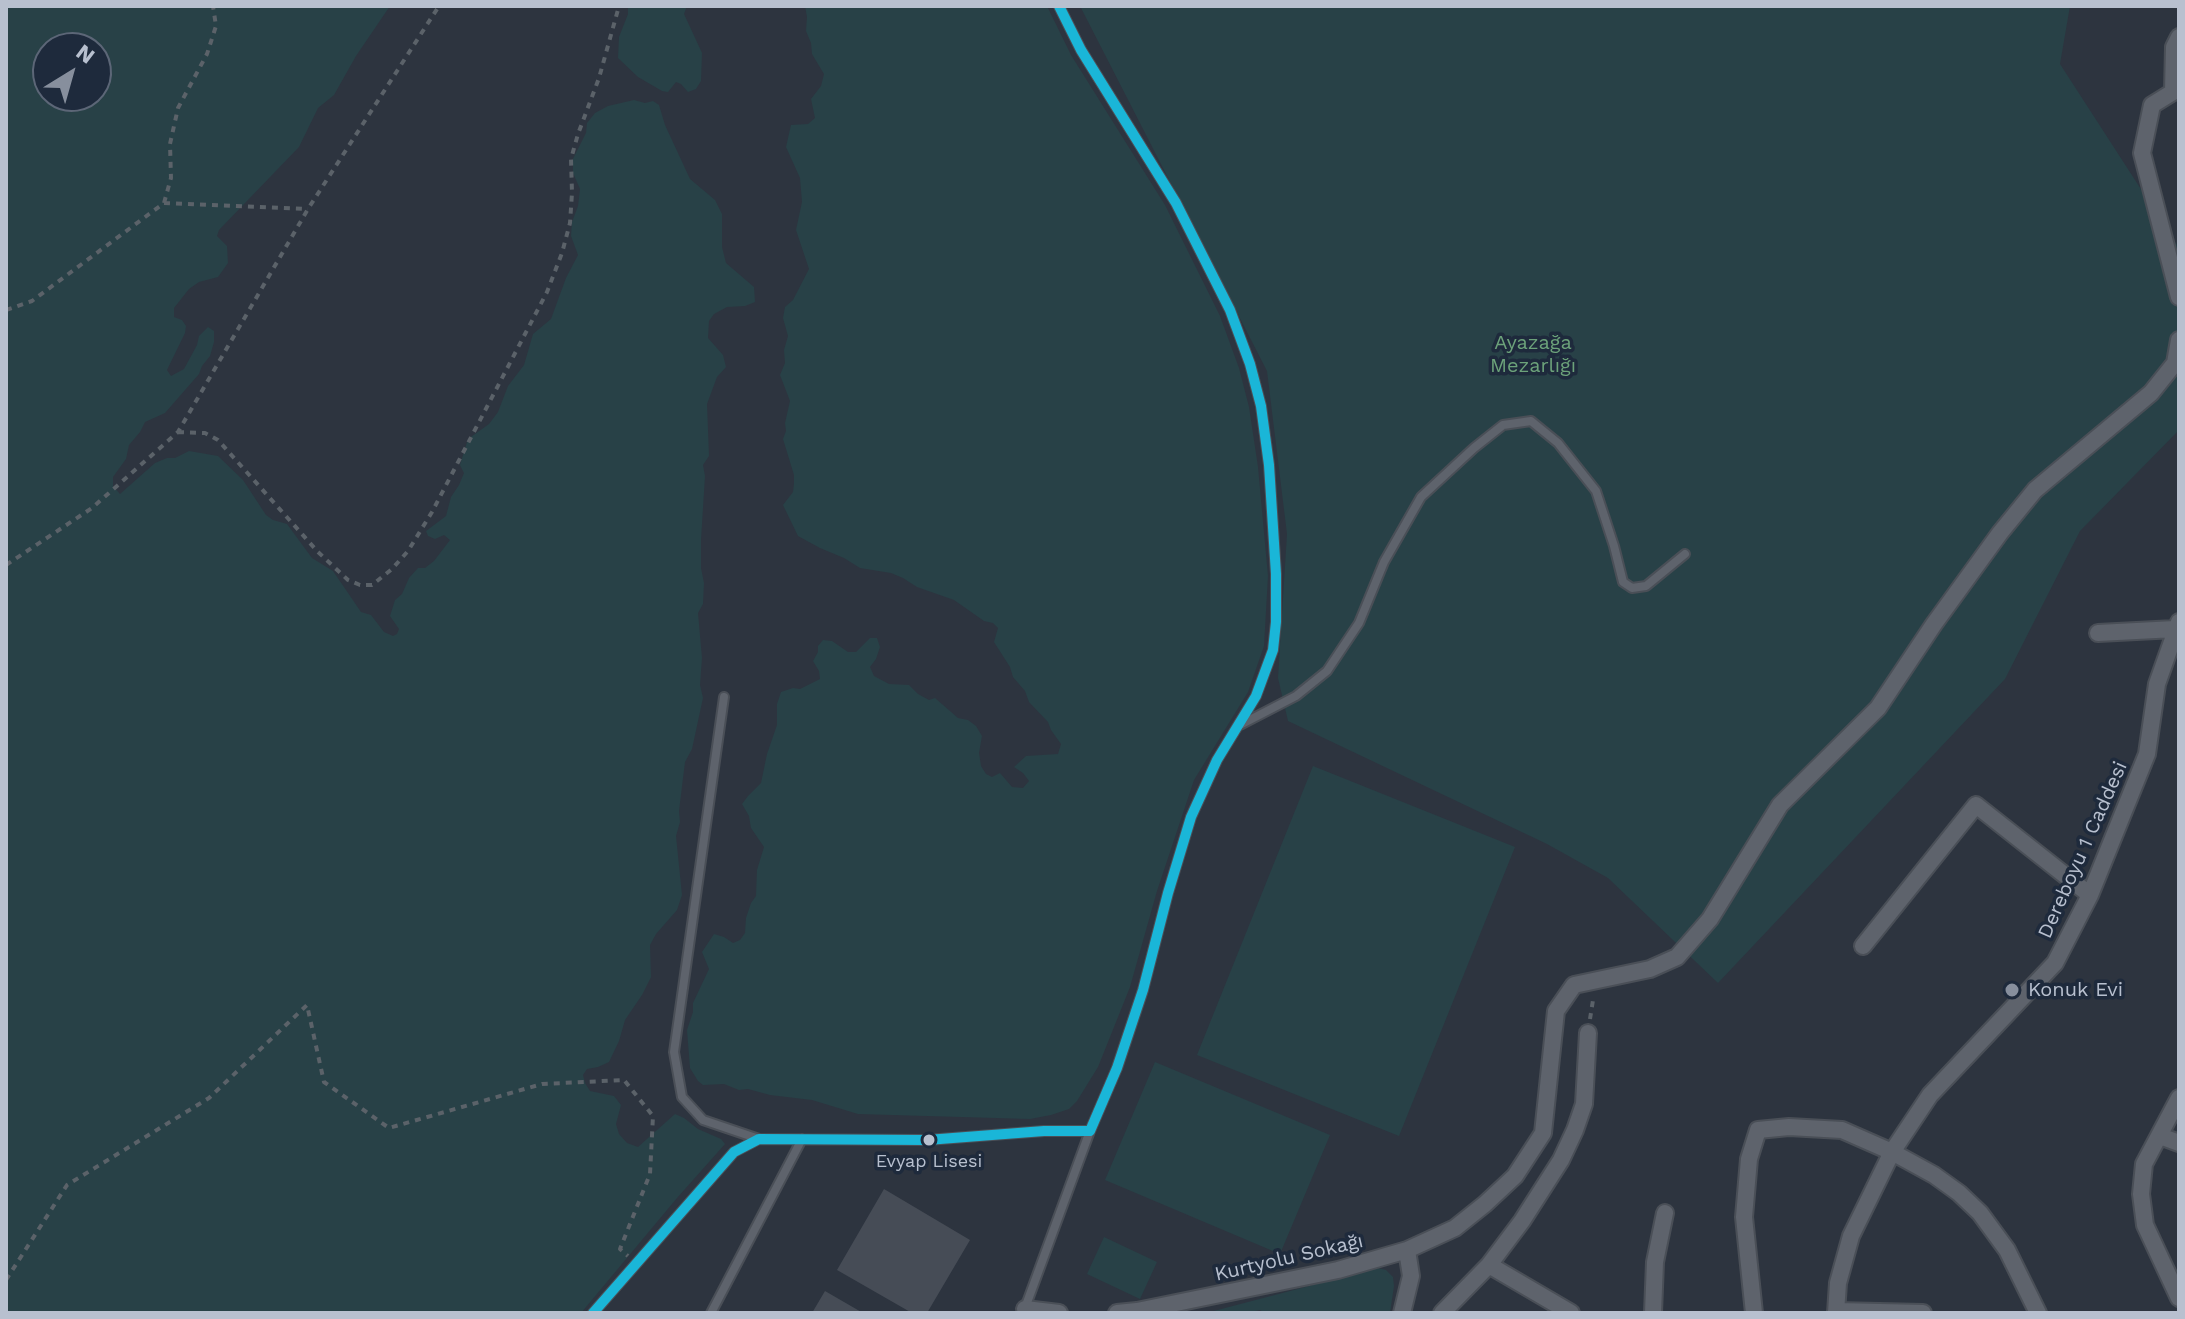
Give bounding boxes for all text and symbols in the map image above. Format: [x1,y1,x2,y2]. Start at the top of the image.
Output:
north arrow [32,32,112,112]
text: N [72,39,100,69]
park label: Ayazağa Mezarlığı [1490,331,1576,378]
street label: Dereboyu 1 Caddesi [2033,758,2133,942]
place label: Konuk Evi [2028,978,2123,1002]
marker: Konuk Evi [2003,981,2021,999]
marker: Evyap Lisesi [921,1132,937,1148]
place label: Evyap Lisesi [876,1151,982,1173]
street label: Kurtyolu Sokağı [1212,1229,1366,1287]

